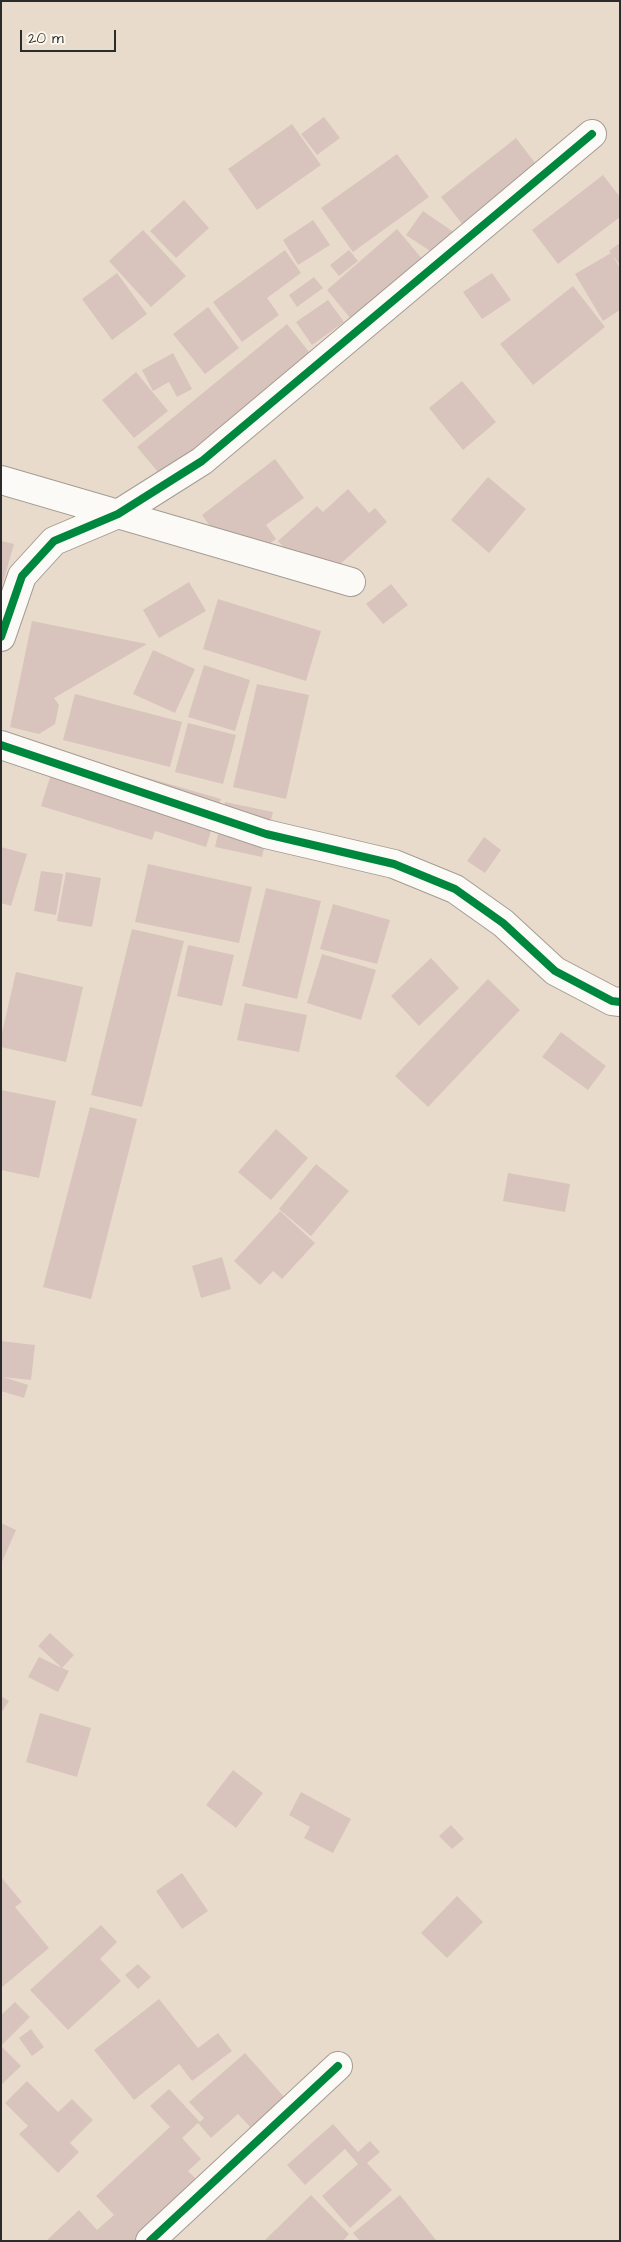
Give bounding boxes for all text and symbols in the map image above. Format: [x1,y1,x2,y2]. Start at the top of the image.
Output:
scale bar [22,20,119,52]
text: 20 m [28,28,64,49]

